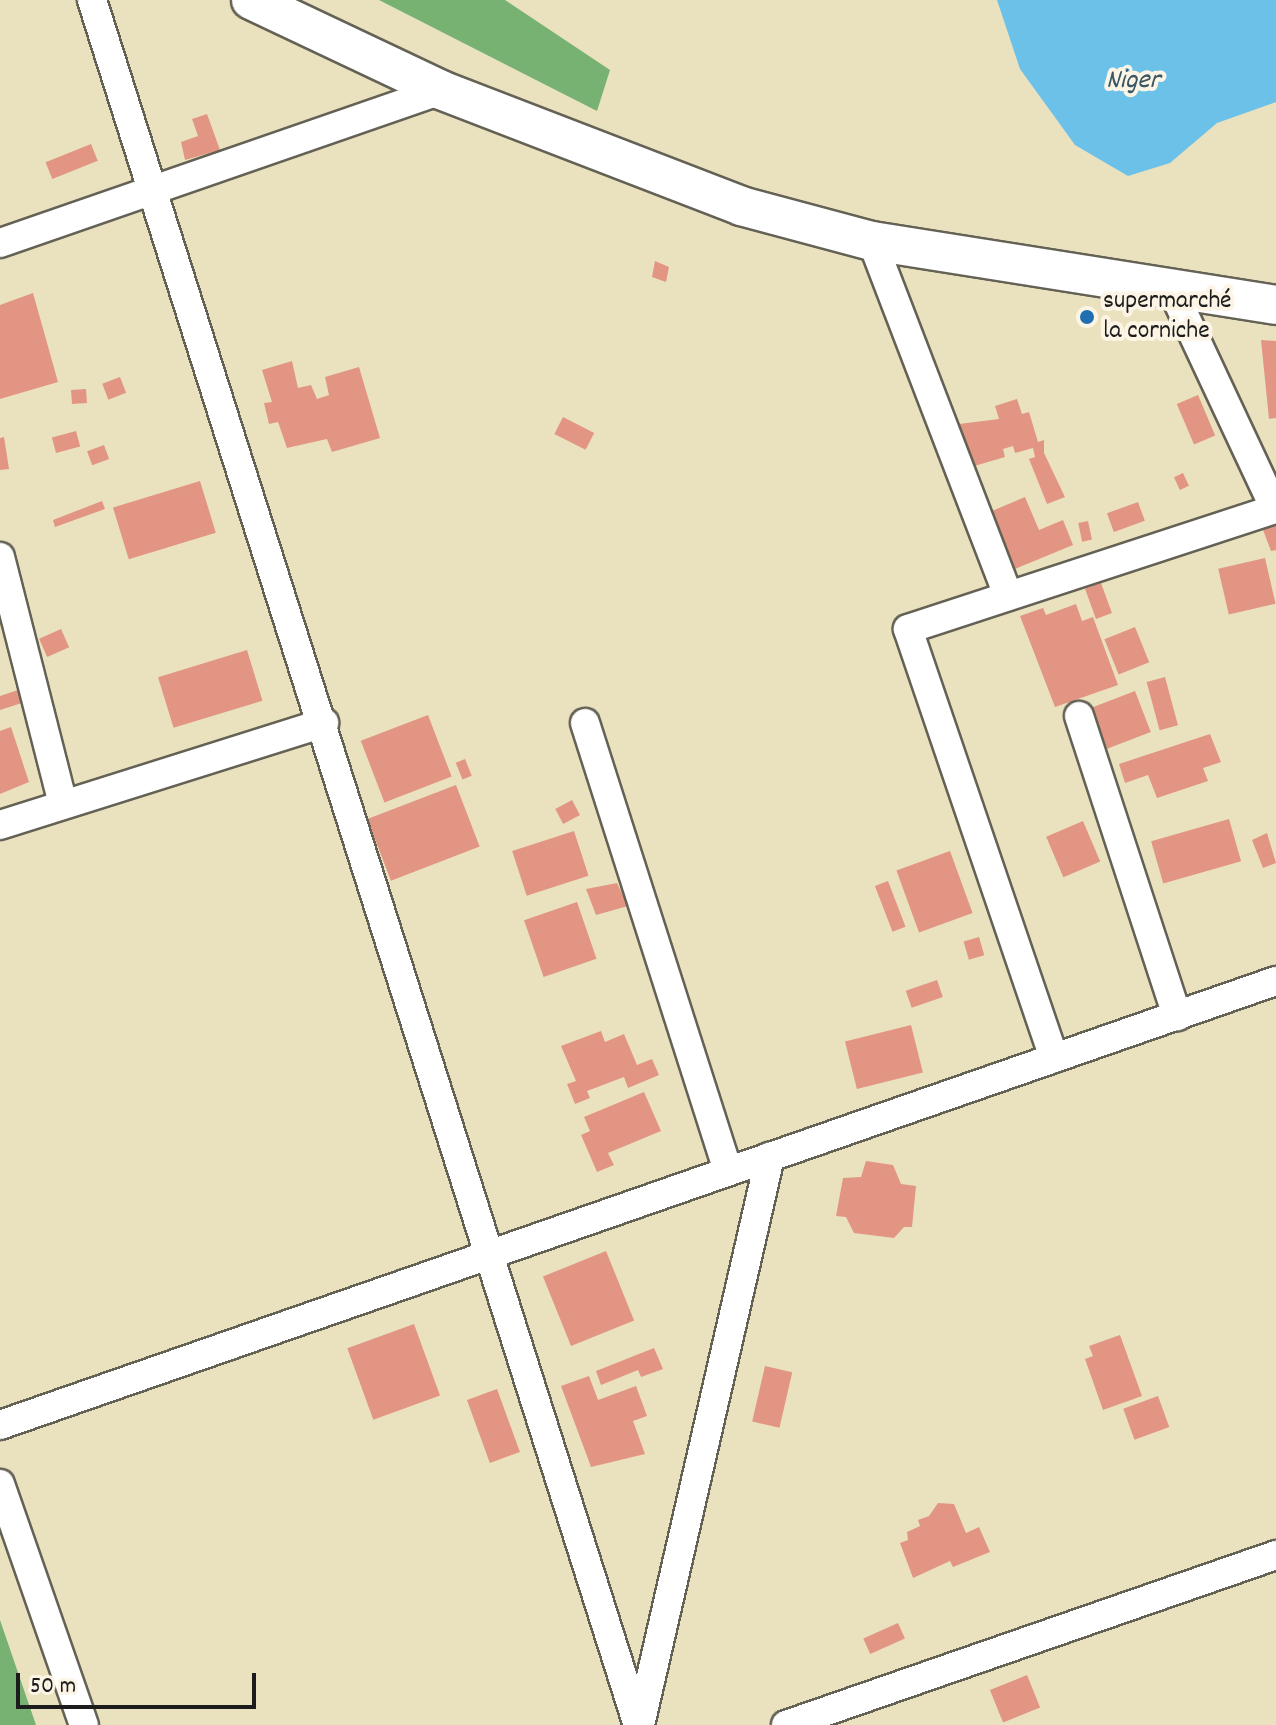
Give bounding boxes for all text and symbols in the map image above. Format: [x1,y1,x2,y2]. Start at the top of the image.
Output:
water label: Niger [1106,65,1160,99]
place label: supermarché la corniche [1103,286,1231,348]
marker: supermarché la corniche [1078,308,1096,326]
scale bar [20,1657,260,1707]
text: 50 m [30,1670,76,1704]

